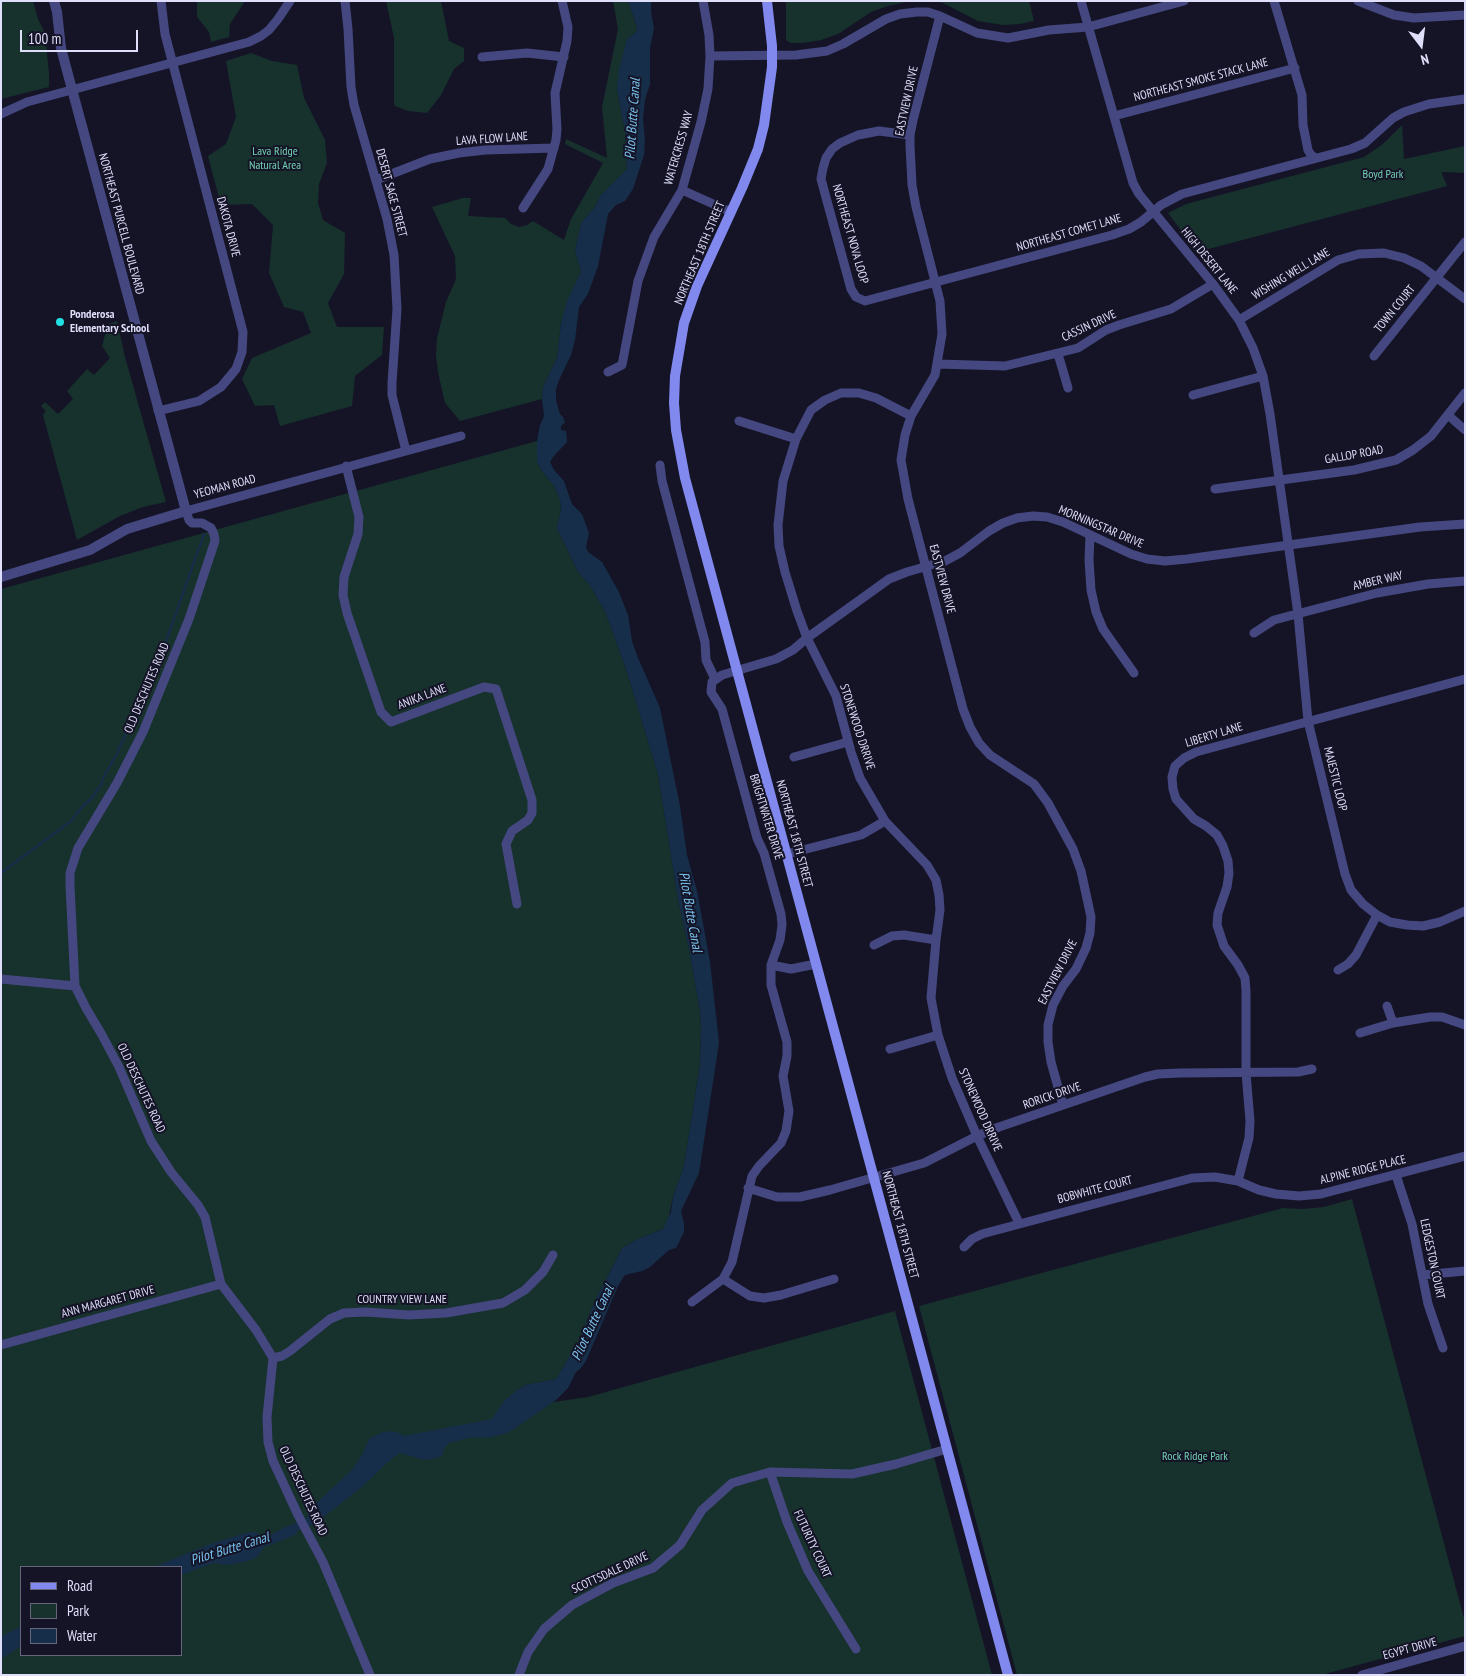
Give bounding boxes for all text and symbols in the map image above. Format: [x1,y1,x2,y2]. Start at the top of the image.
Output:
scale bar [22,20,140,52]
north arrow [1396,20,1446,70]
text: 100 m [28,29,61,48]
text: N [1419,50,1431,69]
street label: NORTHEAST SMOKE STACK LANE [1132,55,1270,105]
street label: EASTVIEW DRIVE [893,65,921,137]
water label: Pilot Butte Canal [622,78,644,160]
street label: WATERCRESS WAY [662,109,696,187]
street label: LAVA FLOW LANE [456,129,528,149]
park label: Lava Ridge Natural Area [249,145,301,173]
street label: DESERT SAGE STREET [372,147,410,239]
street label: NORTHEAST PURCELL BOULEVARD [95,152,147,296]
park label: Boyd Park [1363,168,1403,182]
street label: NORTHEAST NOVA LOOP [829,183,871,285]
street label: DAKOTA DRIVE [213,195,243,259]
street label: NORTHEAST 18TH STREET [672,199,728,307]
street label: NORTHEAST COMET LANE [1015,211,1123,255]
street label: HIGH DESERT LANE [1178,225,1240,297]
street label: WISHING WELL LANE [1250,245,1332,303]
street label: TOWN COURT [1371,282,1419,336]
street label: CASSIN DRIVE [1059,307,1119,345]
place label: Ponderosa Elementary School [70,308,149,336]
marker: Ponderosa Elementary School [54,316,66,328]
street label: GALLOP ROAD [1324,443,1384,467]
street label: YEOMAN ROAD [193,472,257,502]
street label: MORNINGSTAR DRIVE [1056,503,1146,551]
street label: EASTVIEW DRIVE [926,543,958,615]
street label: AMBER WAY [1352,568,1404,594]
street label: OLD DESCHUTES ROAD [121,640,173,736]
street label: ANIKA LANE [396,681,448,713]
street label: STONEWOOD DRRIVE [836,682,878,772]
street label: LIBERTY LANE [1184,719,1244,751]
street label: MAJESTIC LOOP [1320,745,1350,813]
street label: BRIGHTWATER DRIVE [746,772,786,862]
street label: NORTHEAST 18TH STREET [773,779,815,889]
water label: Pilot Butte Canal [675,870,705,954]
street label: EASTVIEW DRIVE [1035,937,1081,1007]
street label: OLD DESCHUTES ROAD [114,1041,168,1135]
street label: STONEWOOD DRRIVE [955,1066,1005,1154]
street label: RORICK DRIVE [1021,1079,1083,1113]
street label: ALPINE RIDGE PLACE [1319,1152,1407,1188]
street label: NORTHEAST 18TH STREET [879,1170,921,1280]
street label: BOBWHITE COURT [1056,1173,1134,1207]
street label: LEDGESTON COURT [1416,1218,1448,1300]
street label: ANN MARGARET DRIVE [60,1283,156,1321]
water label: Pilot Butte Canal [568,1283,618,1363]
street label: COUNTRY VIEW LANE [357,1293,447,1307]
street label: OLD DESCHUTES ROAD [276,1444,330,1538]
park label: Rock Ridge Park [1162,1450,1228,1464]
street label: FUTURITY COURT [790,1508,834,1580]
water label: Pilot Butte Canal [189,1529,271,1569]
street label: SCOTTSDALE DRIVE [570,1549,650,1597]
legend [20,1566,182,1656]
text: Road [67,1576,93,1595]
text: Park [67,1601,89,1620]
text: Water [67,1626,97,1645]
street label: EGYPT DRIVE [1381,1635,1439,1663]

